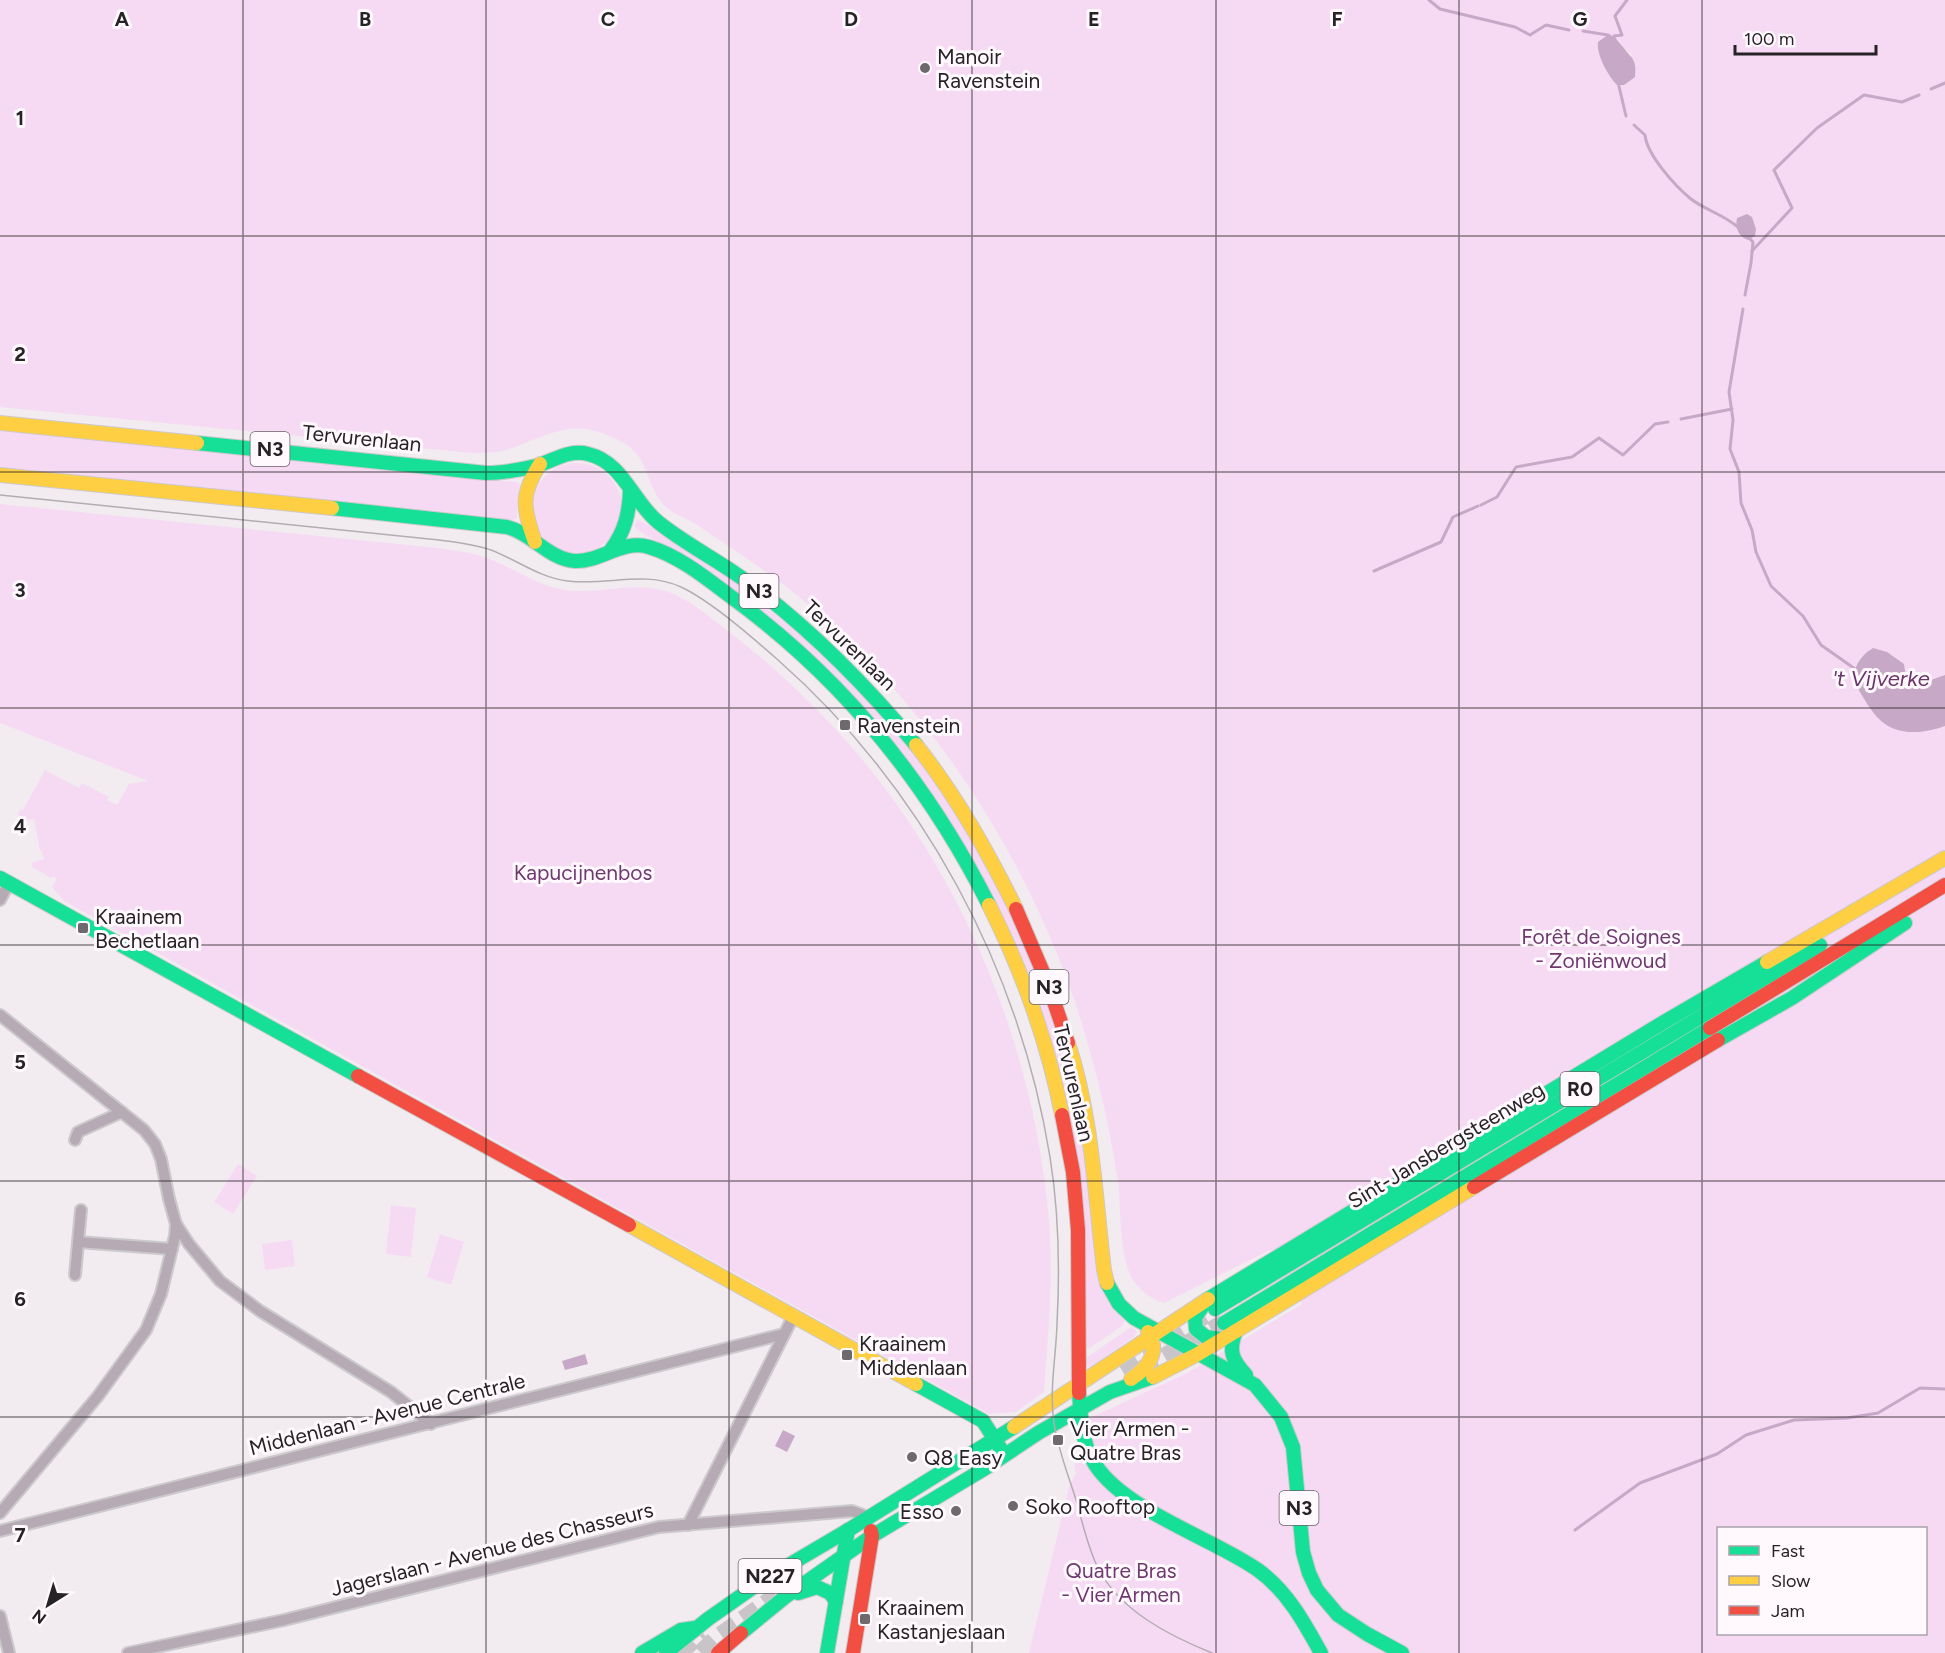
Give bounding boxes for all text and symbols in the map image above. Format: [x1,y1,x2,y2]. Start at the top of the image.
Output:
text: A [115,7,130,31]
text: B [359,7,371,31]
text: C [601,7,615,31]
text: D [844,7,858,31]
text: E [1088,7,1100,31]
text: F [1331,7,1343,31]
text: G [1573,7,1588,31]
scale bar [1735,18,1876,56]
text: 100 m [1744,28,1794,50]
place label: Manoir Ravenstein [937,44,1040,93]
marker: Manoir Ravenstein [918,61,932,75]
text: 1 [16,106,24,130]
text: 2 [14,342,26,366]
street label: Tervurenlaan [301,419,423,457]
road number: N3 [250,432,290,466]
road number: N3 [740,574,778,608]
text: 3 [14,578,26,602]
street label: Tervurenlaan [798,594,902,696]
water label: 't Vijverke [1832,665,1930,692]
place label: Ravenstein [857,713,960,738]
marker: Ravenstein [838,718,852,732]
text: 4 [14,814,27,838]
park label: Kapucijnenbos [514,860,652,885]
place label: Kraainem Bechetlaan [95,904,200,953]
marker: Kraainem Bechetlaan [76,921,90,935]
park label: Forêt de Soignes - Zoniënwoud [1521,924,1681,973]
road number: N3 [1030,970,1068,1004]
street label: Tervurenlaan [1048,1022,1100,1144]
text: 5 [14,1050,26,1074]
road number: R0 [1560,1072,1600,1106]
street label: Sint-Jansbergsteenweg [1343,1076,1549,1214]
text: 6 [14,1287,26,1311]
place label: Kraainem Middenlaan [859,1331,967,1380]
marker: Kraainem Middenlaan [840,1348,854,1362]
street label: Middenlaan - Avenue Centrale [246,1368,528,1460]
place label: Vier Armen - Quatre Bras [1070,1416,1190,1465]
marker: Vier Armen - Quatre Bras [1051,1433,1065,1447]
place label: Q8 Easy [924,1445,1002,1470]
marker: Q8 Easy [905,1450,919,1464]
road number: N3 [1280,1491,1318,1525]
place label: Soko Rooftop [1025,1494,1155,1519]
street label: Jagerslaan - Avenue des Chasseurs [328,1497,656,1601]
place label: Esso [900,1499,944,1524]
marker: Soko Rooftop [1006,1499,1020,1513]
marker: Esso [949,1504,963,1518]
text: 7 [14,1523,26,1547]
legend [1717,1527,1927,1635]
text: Fast [1771,1540,1805,1562]
park label: Quatre Bras - Vier Armen [1061,1558,1181,1607]
road number: N227 [738,1559,802,1593]
text: Slow [1771,1570,1810,1592]
north arrow [18,1575,78,1635]
place label: Kraainem Kastanjeslaan [877,1595,1005,1644]
text: Jam [1771,1600,1805,1622]
text: N [29,1605,50,1628]
marker: Kraainem Kastanjeslaan [858,1612,872,1626]

